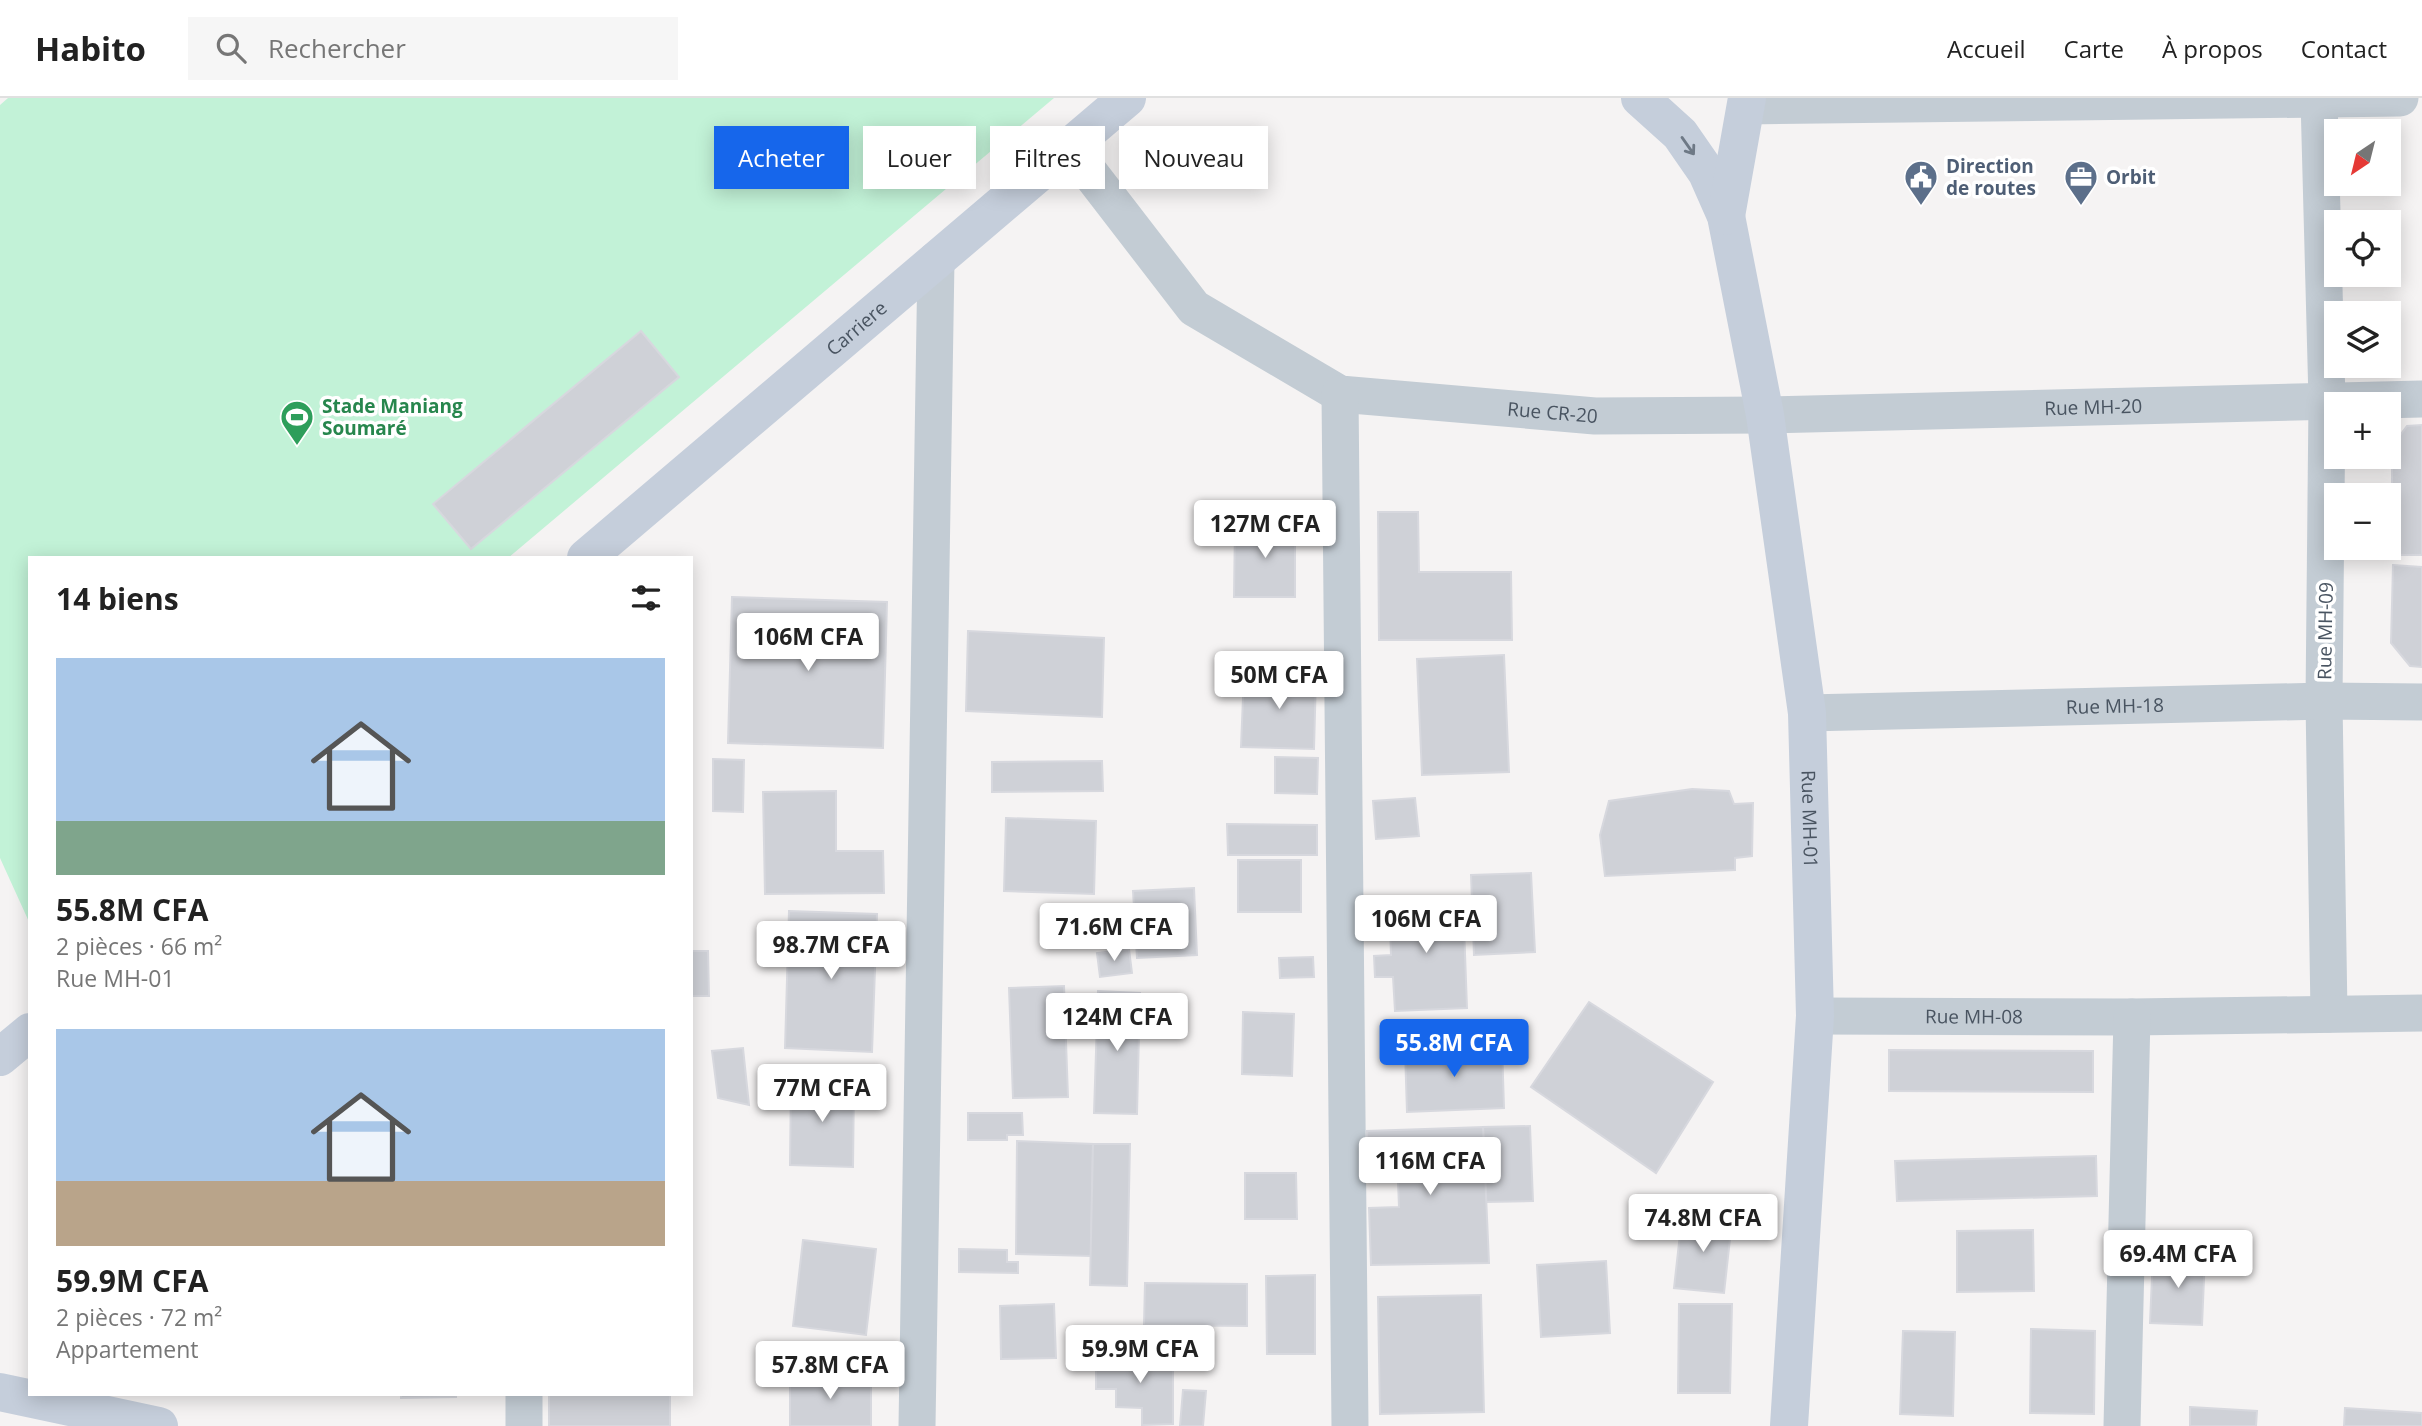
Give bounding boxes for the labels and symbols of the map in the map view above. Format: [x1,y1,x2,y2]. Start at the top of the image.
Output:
north arrow [2324,119,2401,196]
one-way arrow [1681,136,1695,155]
place label: Direction de routes [1946,153,2036,201]
public building icon: Direction de routes [1902,158,1940,207]
office icon: Orbit [2062,158,2100,207]
place label: Orbit [2106,164,2156,190]
street label: Carriere [821,295,892,361]
place label: Stade Maniang Soumaré [322,393,463,441]
street label: Rue MH-20 [2044,393,2143,421]
street label: Rue CR-20 [1506,395,1599,429]
sports icon: Stade Maniang Soumaré [278,398,316,447]
pin: 127M CFA [1193,500,1337,560]
street label: Rue MH-09 [2311,582,2339,680]
pin: 106M CFA [736,614,880,673]
pin: 50M CFA [1214,652,1344,711]
street label: Rue MH-18 [2066,692,2164,720]
street label: Rue MH-01 [1796,770,1824,868]
pin: 106M CFA [1354,896,1498,955]
pin: 71.6M CFA [1034,904,1194,963]
pin: 98.7M CFA [751,922,911,981]
pin: 124M CFA [1045,993,1189,1053]
street label: Rue MH-08 [1925,1003,2023,1030]
pin: 55.8M CFA [1374,1020,1534,1079]
pin: 77M CFA [757,1065,887,1124]
pin: 116M CFA [1358,1138,1502,1197]
pin: 74.8M CFA [1623,1194,1783,1254]
pin: 69.4M CFA [2098,1230,2258,1290]
pin: 59.9M CFA [1060,1326,1220,1385]
pin: 57.8M CFA [750,1342,910,1401]

